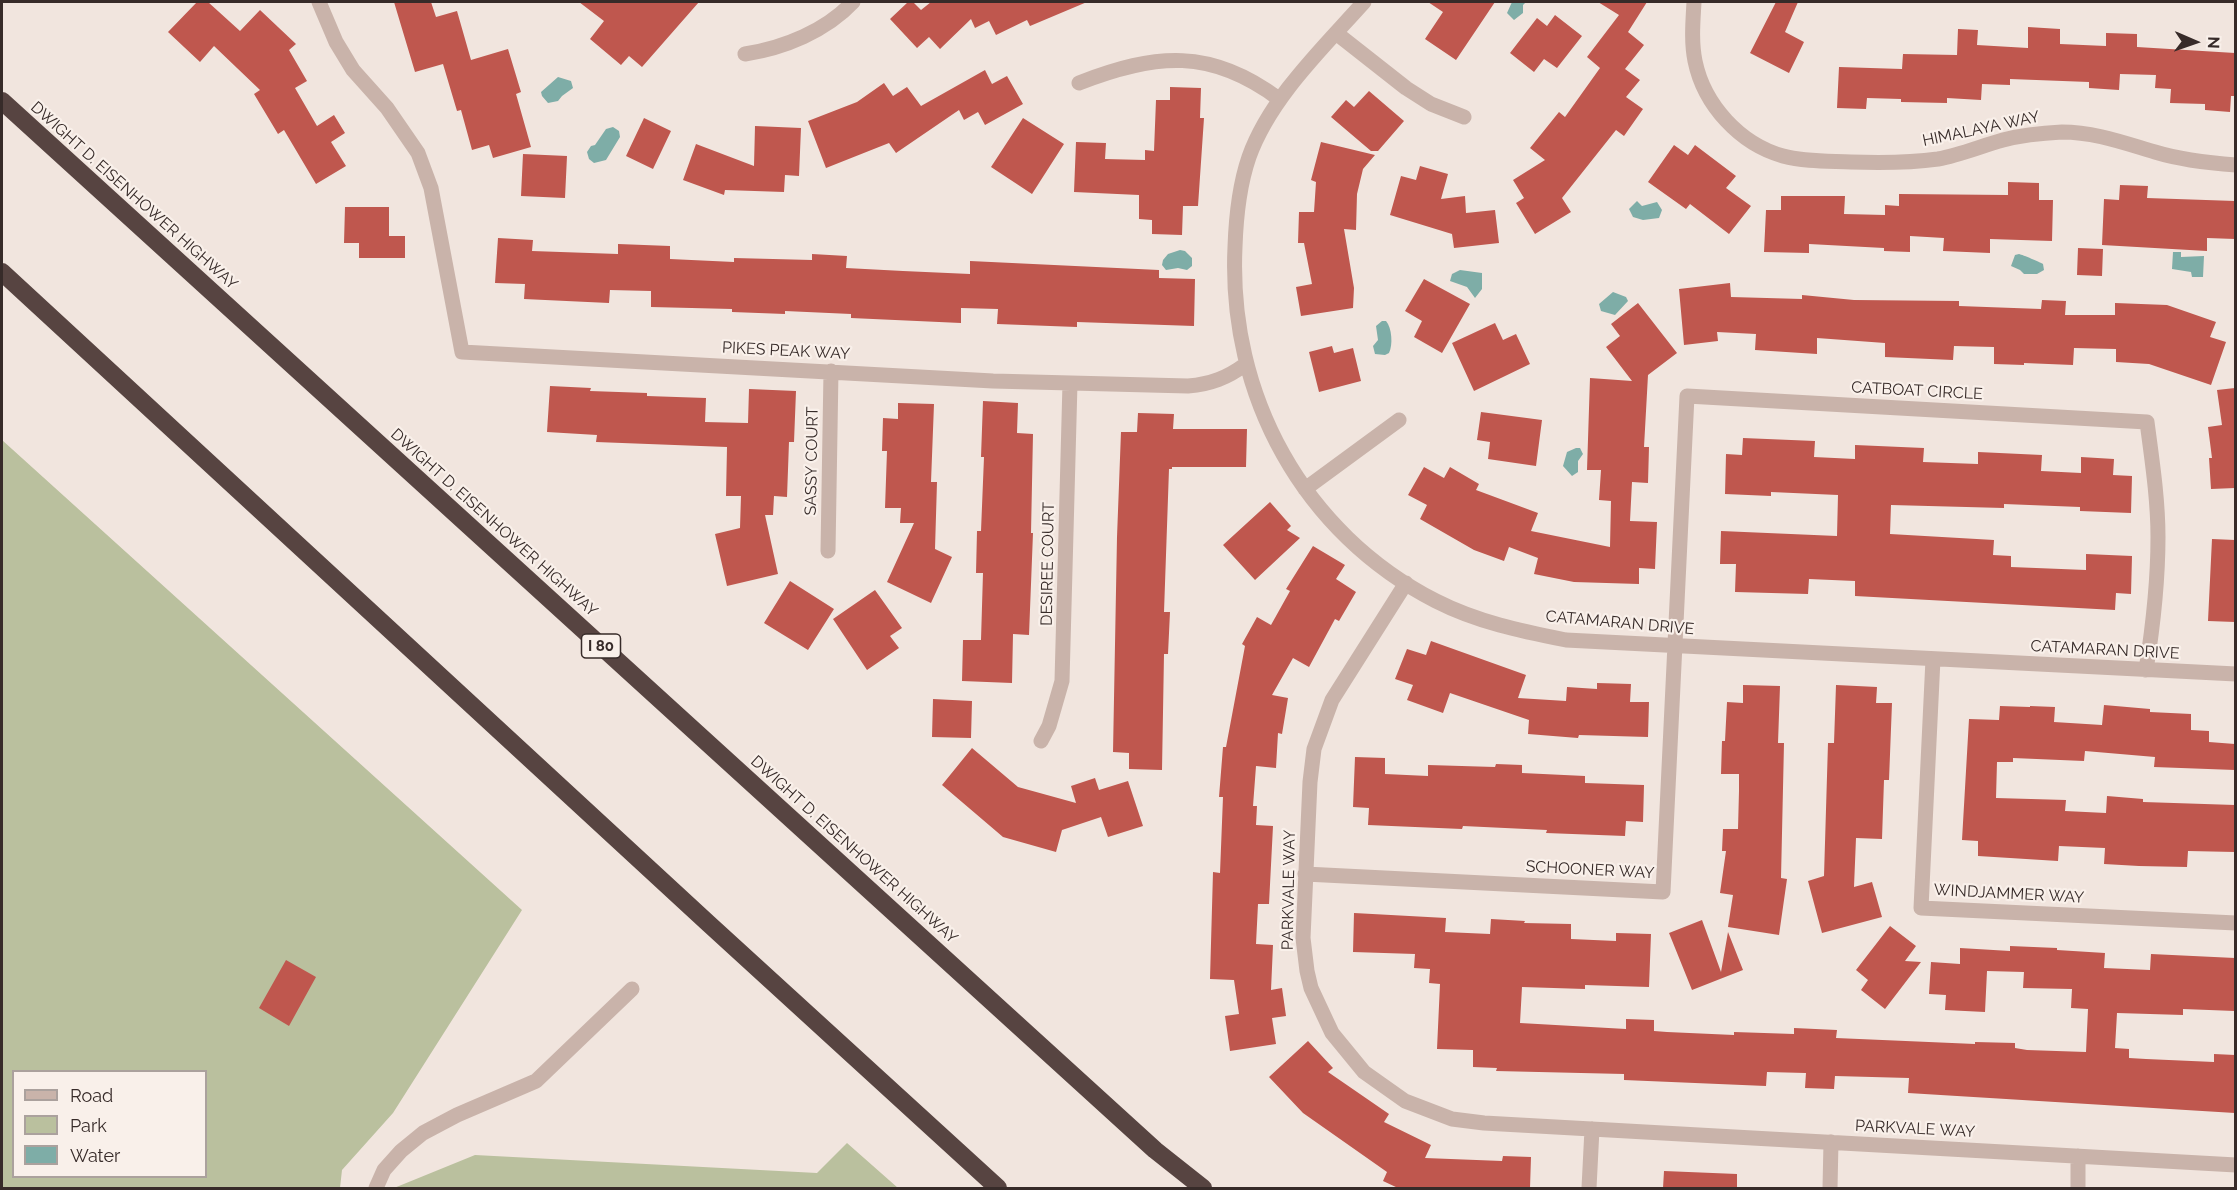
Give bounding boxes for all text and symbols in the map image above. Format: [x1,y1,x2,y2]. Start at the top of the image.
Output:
north arrow [2165,12,2225,72]
text: N [2204,36,2223,49]
street label: DWIGHT D. EISENHOWER HIGHWAY [27,98,241,294]
street label: HIMALAYA WAY [1921,107,2041,151]
street label: PIKES PEAK WAY [721,338,851,364]
street label: CATBOAT CIRCLE [1851,378,1983,404]
street label: SASSY COURT [801,406,823,516]
street label: DWIGHT D. EISENHOWER HIGHWAY [387,425,601,621]
street label: DESIREE COURT [1037,502,1059,626]
street label: CATAMARAN DRIVE [1545,607,1695,639]
road number: I 80 [582,634,620,658]
street label: CATAMARAN DRIVE [2030,637,2180,663]
street label: DWIGHT D. EISENHOWER HIGHWAY [747,752,961,948]
street label: PARKVALE WAY [1278,830,1300,950]
street label: SCHOONER WAY [1525,857,1655,883]
street label: WINDJAMMER WAY [1933,880,2085,908]
legend [12,1070,207,1178]
text: Road [70,1085,113,1106]
text: Park [70,1115,107,1136]
street label: PARKVALE WAY [1854,1116,1976,1142]
text: Water [70,1145,120,1166]

